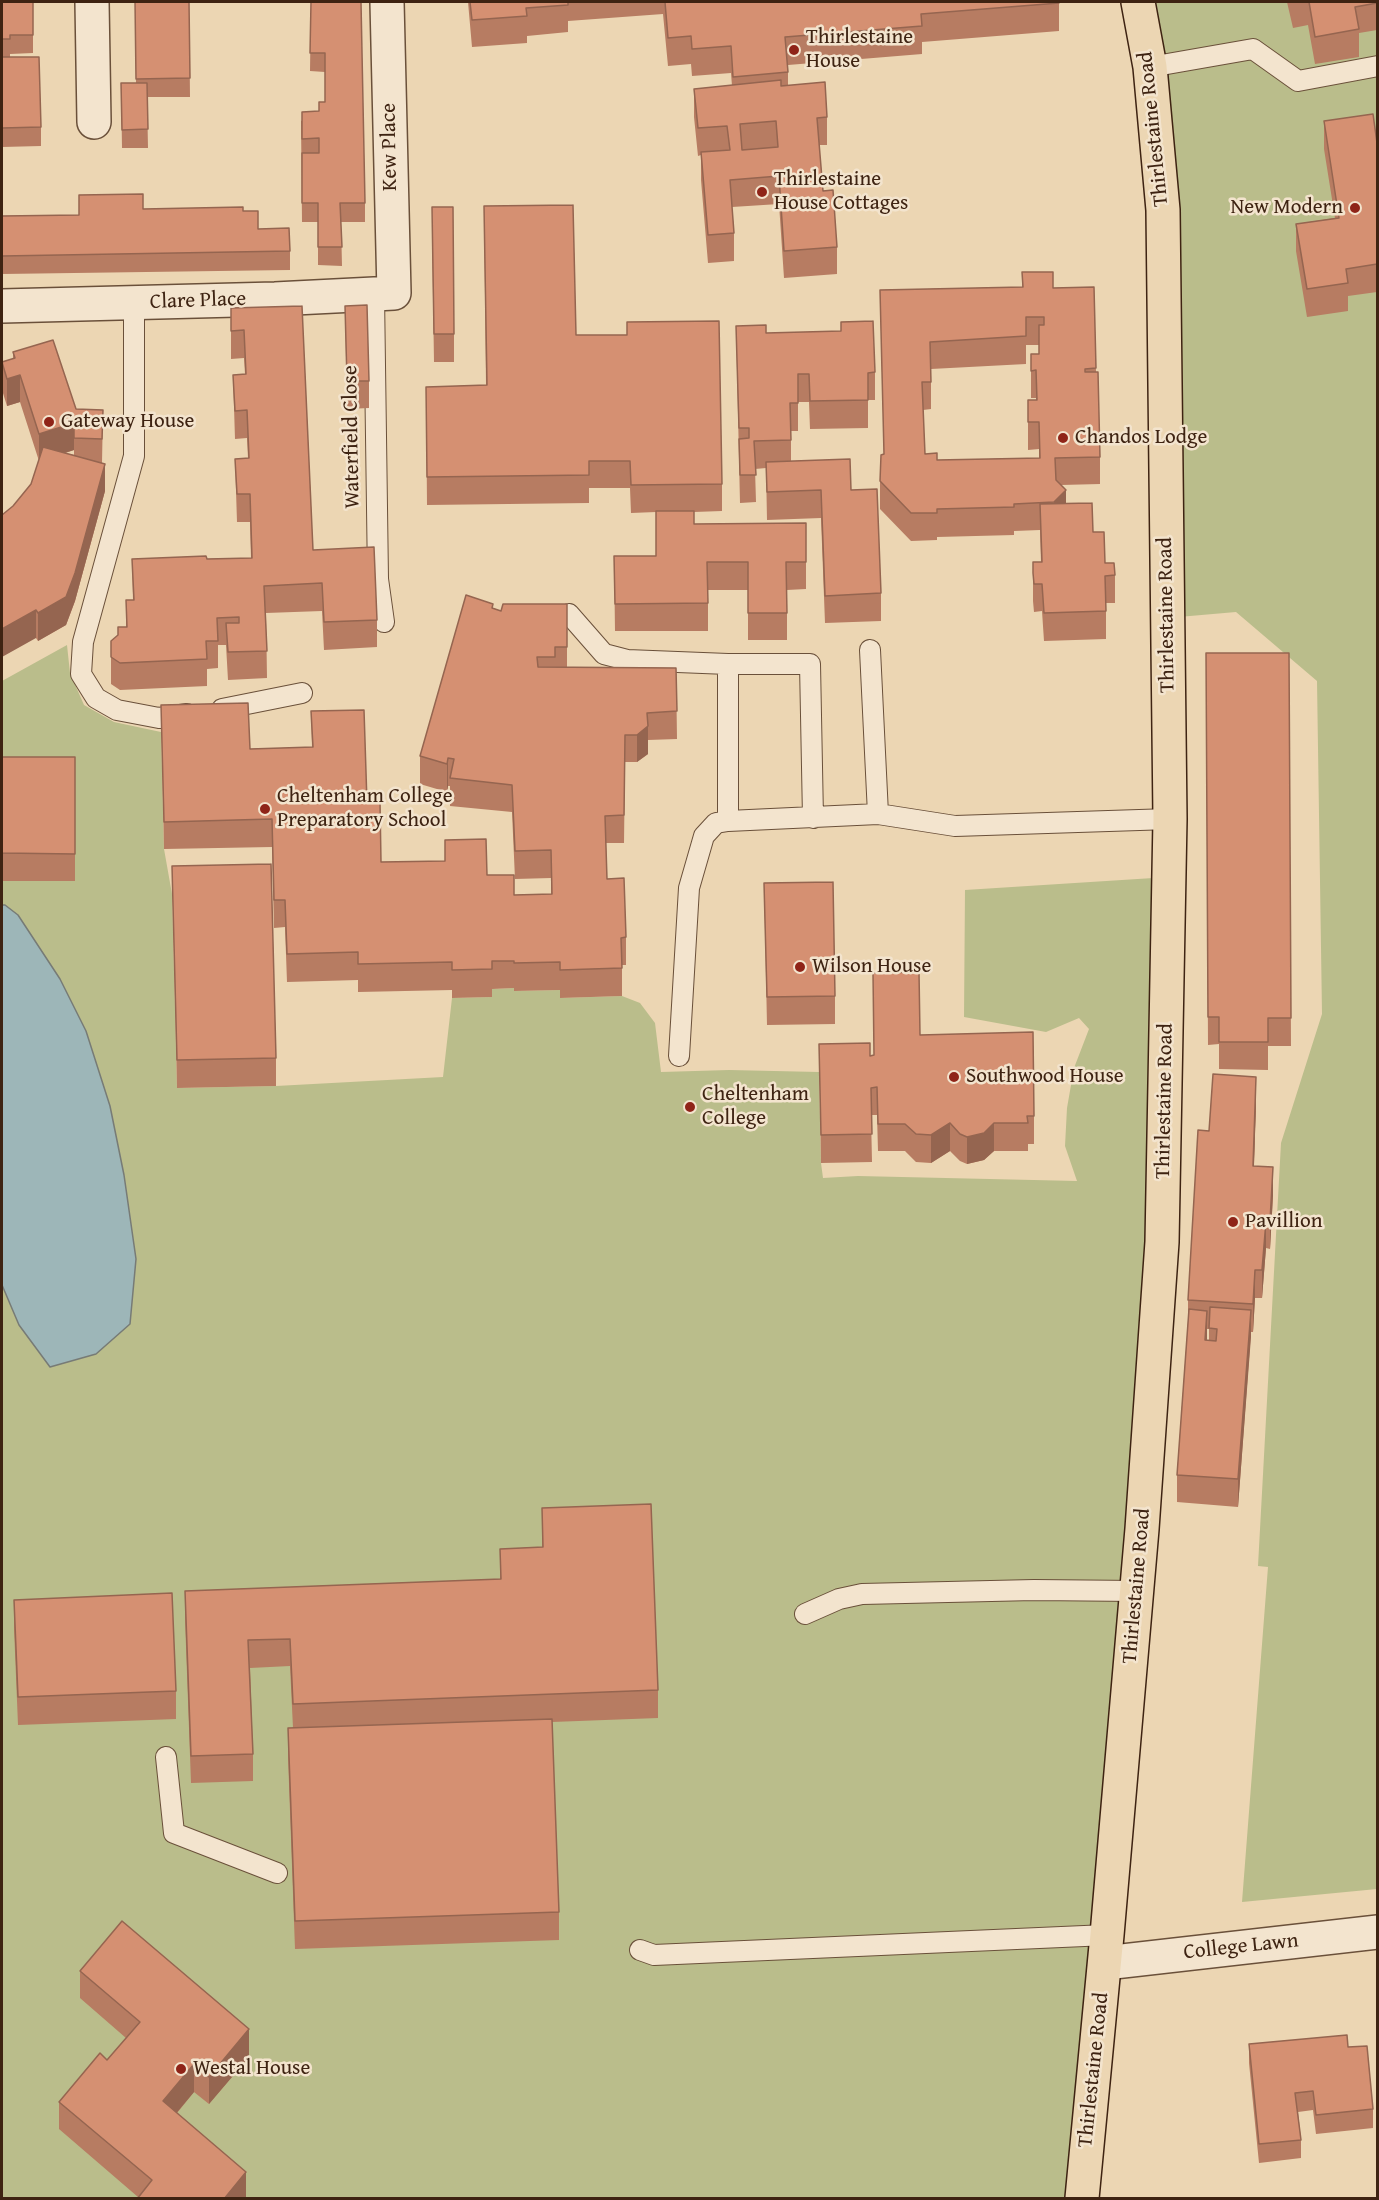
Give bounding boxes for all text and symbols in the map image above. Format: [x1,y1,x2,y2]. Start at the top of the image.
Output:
place label: Thirlestaine House [806,25,913,75]
marker: Thirlestaine House [787,43,801,57]
street label: Thirlestaine Road [1133,50,1175,208]
street label: Kew Place [377,103,403,191]
place label: Thirlestaine House Cottages [774,167,908,217]
marker: Thirlestaine House Cottages [755,185,769,199]
place label: New Modern [1230,195,1343,221]
marker: New Modern [1348,201,1362,215]
street label: Clare Place [149,287,247,315]
street label: Waterfield Close [338,365,366,509]
place label: Gateway House [61,409,194,435]
marker: Gateway House [42,415,56,429]
place label: Chandos Lodge [1075,425,1207,451]
marker: Chandos Lodge [1056,431,1070,445]
street label: Thirlestaine Road [1153,537,1181,693]
place label: Cheltenham College Preparatory School [277,784,453,834]
marker: Cheltenham College Preparatory School [258,802,272,816]
place label: Wilson House [812,954,931,980]
marker: Wilson House [793,960,807,974]
street label: Thirlestaine Road [1151,1023,1179,1179]
place label: Southwood House [966,1064,1124,1090]
marker: Southwood House [947,1070,961,1084]
place label: Cheltenham College [702,1082,809,1132]
marker: Cheltenham College [683,1100,697,1114]
place label: Pavillion [1245,1209,1322,1235]
marker: Pavillion [1226,1215,1240,1229]
street label: Thirlestaine Road [1118,1507,1156,1665]
street label: College Lawn [1182,1928,1300,1966]
street label: Thirlestaine Road [1073,1991,1115,2149]
place label: Westal House [193,2056,310,2082]
marker: Westal House [174,2062,188,2076]

